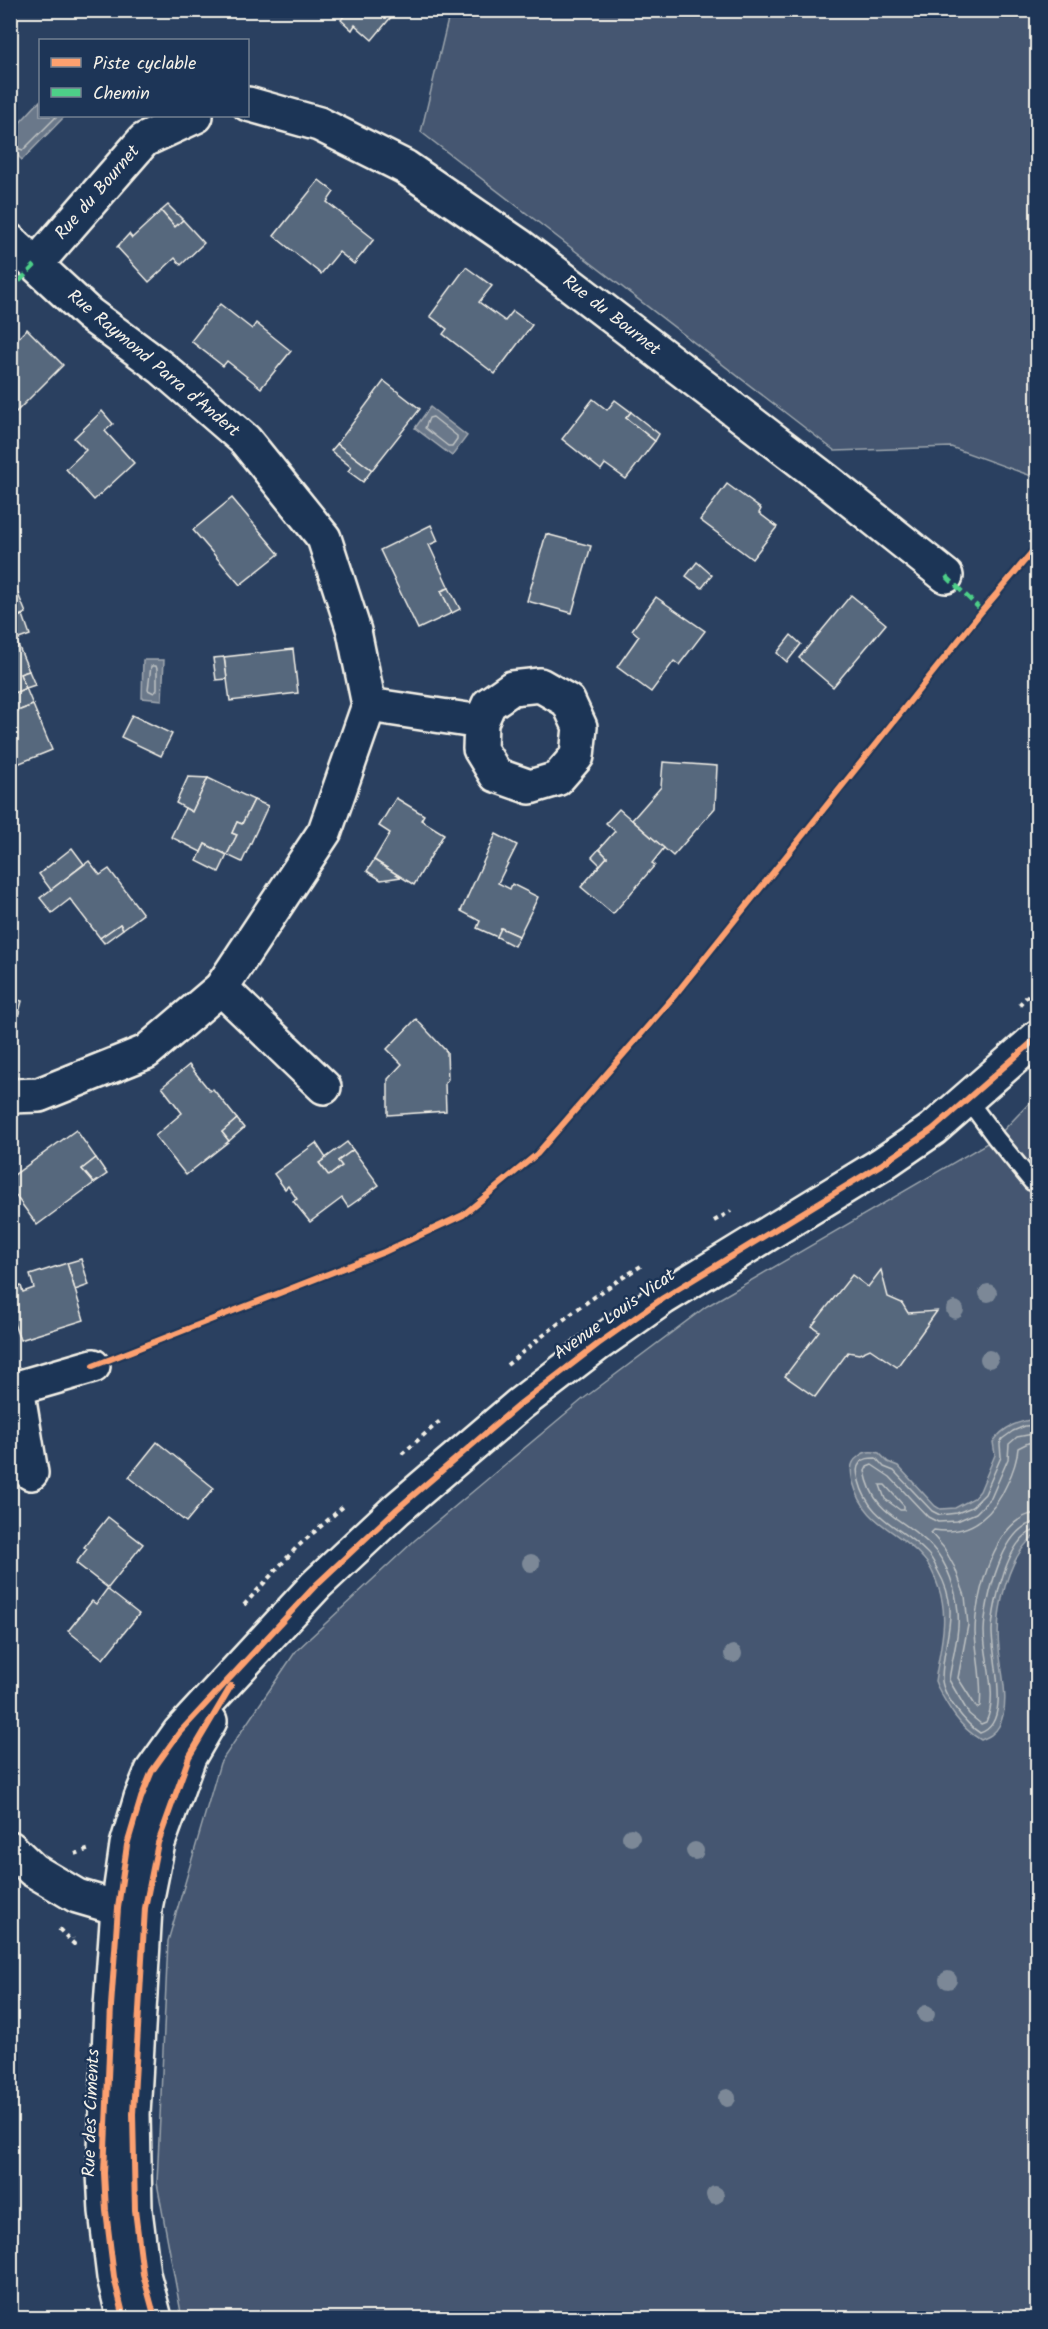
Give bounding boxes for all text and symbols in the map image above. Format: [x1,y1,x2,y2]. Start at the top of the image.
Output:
legend [39,39,249,117]
text: Piste cyclable [93,50,196,79]
text: Chemin [93,80,150,109]
street label: Rue du Bournet [48,138,148,247]
street label: Rue du Bournet [555,268,667,364]
street label: Rue Raymond Parra d'Andert [60,283,247,446]
street label: Avenue Louis Vicat [548,1261,683,1368]
street label: Rue des Ciments [75,2048,109,2178]

